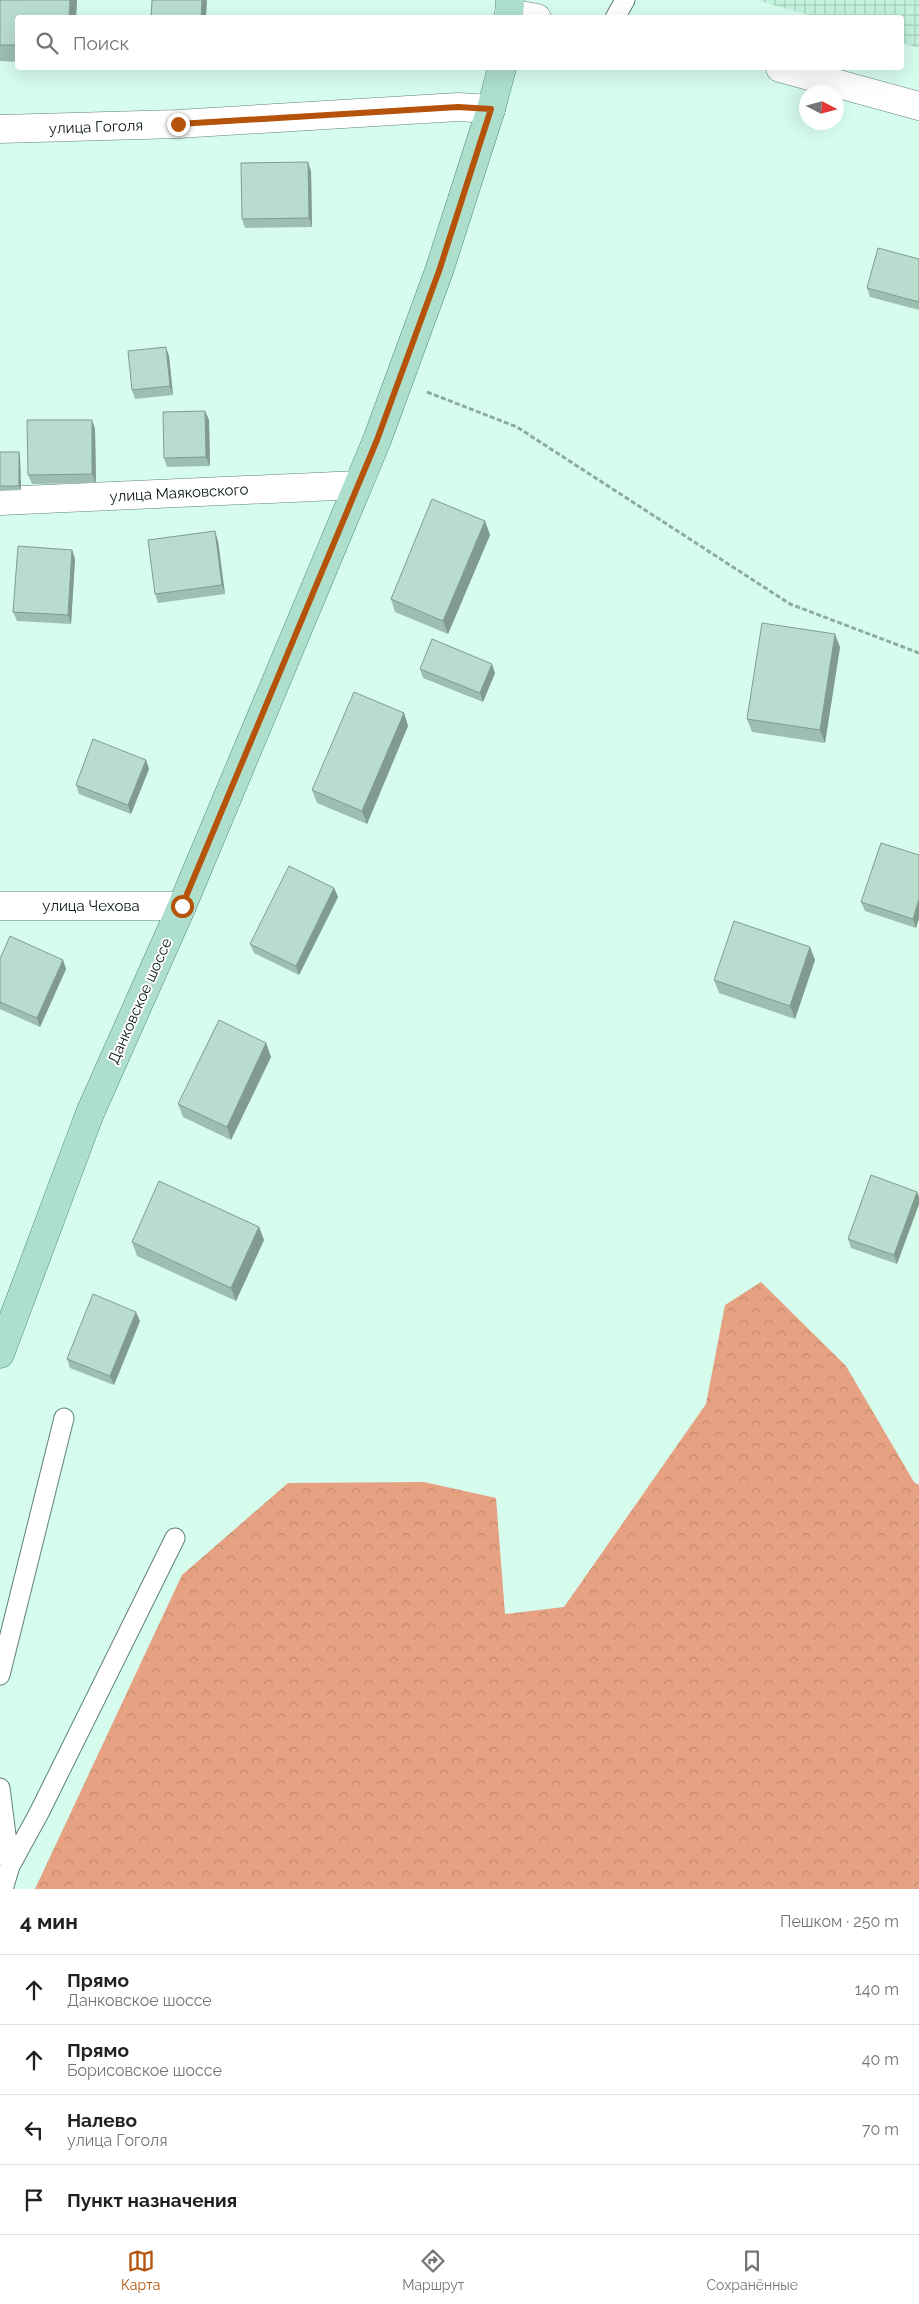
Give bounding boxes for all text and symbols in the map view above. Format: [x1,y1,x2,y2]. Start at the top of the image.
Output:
search box [15,15,904,70]
icon: search [33,29,61,57]
text: Поиск [73,32,129,54]
north arrow [799,85,844,130]
route end [167,113,190,136]
street label: улица Гоголя [49,116,143,138]
street label: улица Маяковского [109,480,249,506]
route start [171,895,194,918]
street label: улица Чехова [42,897,140,915]
street label: Данковское шоссе [104,935,176,1067]
text: 4 мин [20,1909,78,1934]
text: Пешком · 250 m [780,1912,899,1931]
text: Прямо [67,1969,129,1991]
icon: ahead [20,1976,48,2004]
text: 140 m [855,1980,899,1999]
text: Данковское шоссе [67,1991,212,2010]
text: Прямо [67,2039,129,2061]
icon: ahead [20,2046,48,2074]
text: 40 m [862,2050,899,2069]
text: Борисовское шоссе [67,2061,222,2080]
text: Налево [67,2109,137,2131]
icon: left [20,2116,48,2144]
text: 70 m [862,2120,899,2139]
text: улица Гоголя [67,2131,168,2150]
icon: arrive [20,2186,48,2214]
text: Пункт назначения [67,2189,237,2211]
tab: Карта [121,2247,160,2293]
tab: Маршрут [402,2247,465,2293]
tab: Сохранённые [706,2247,798,2293]

